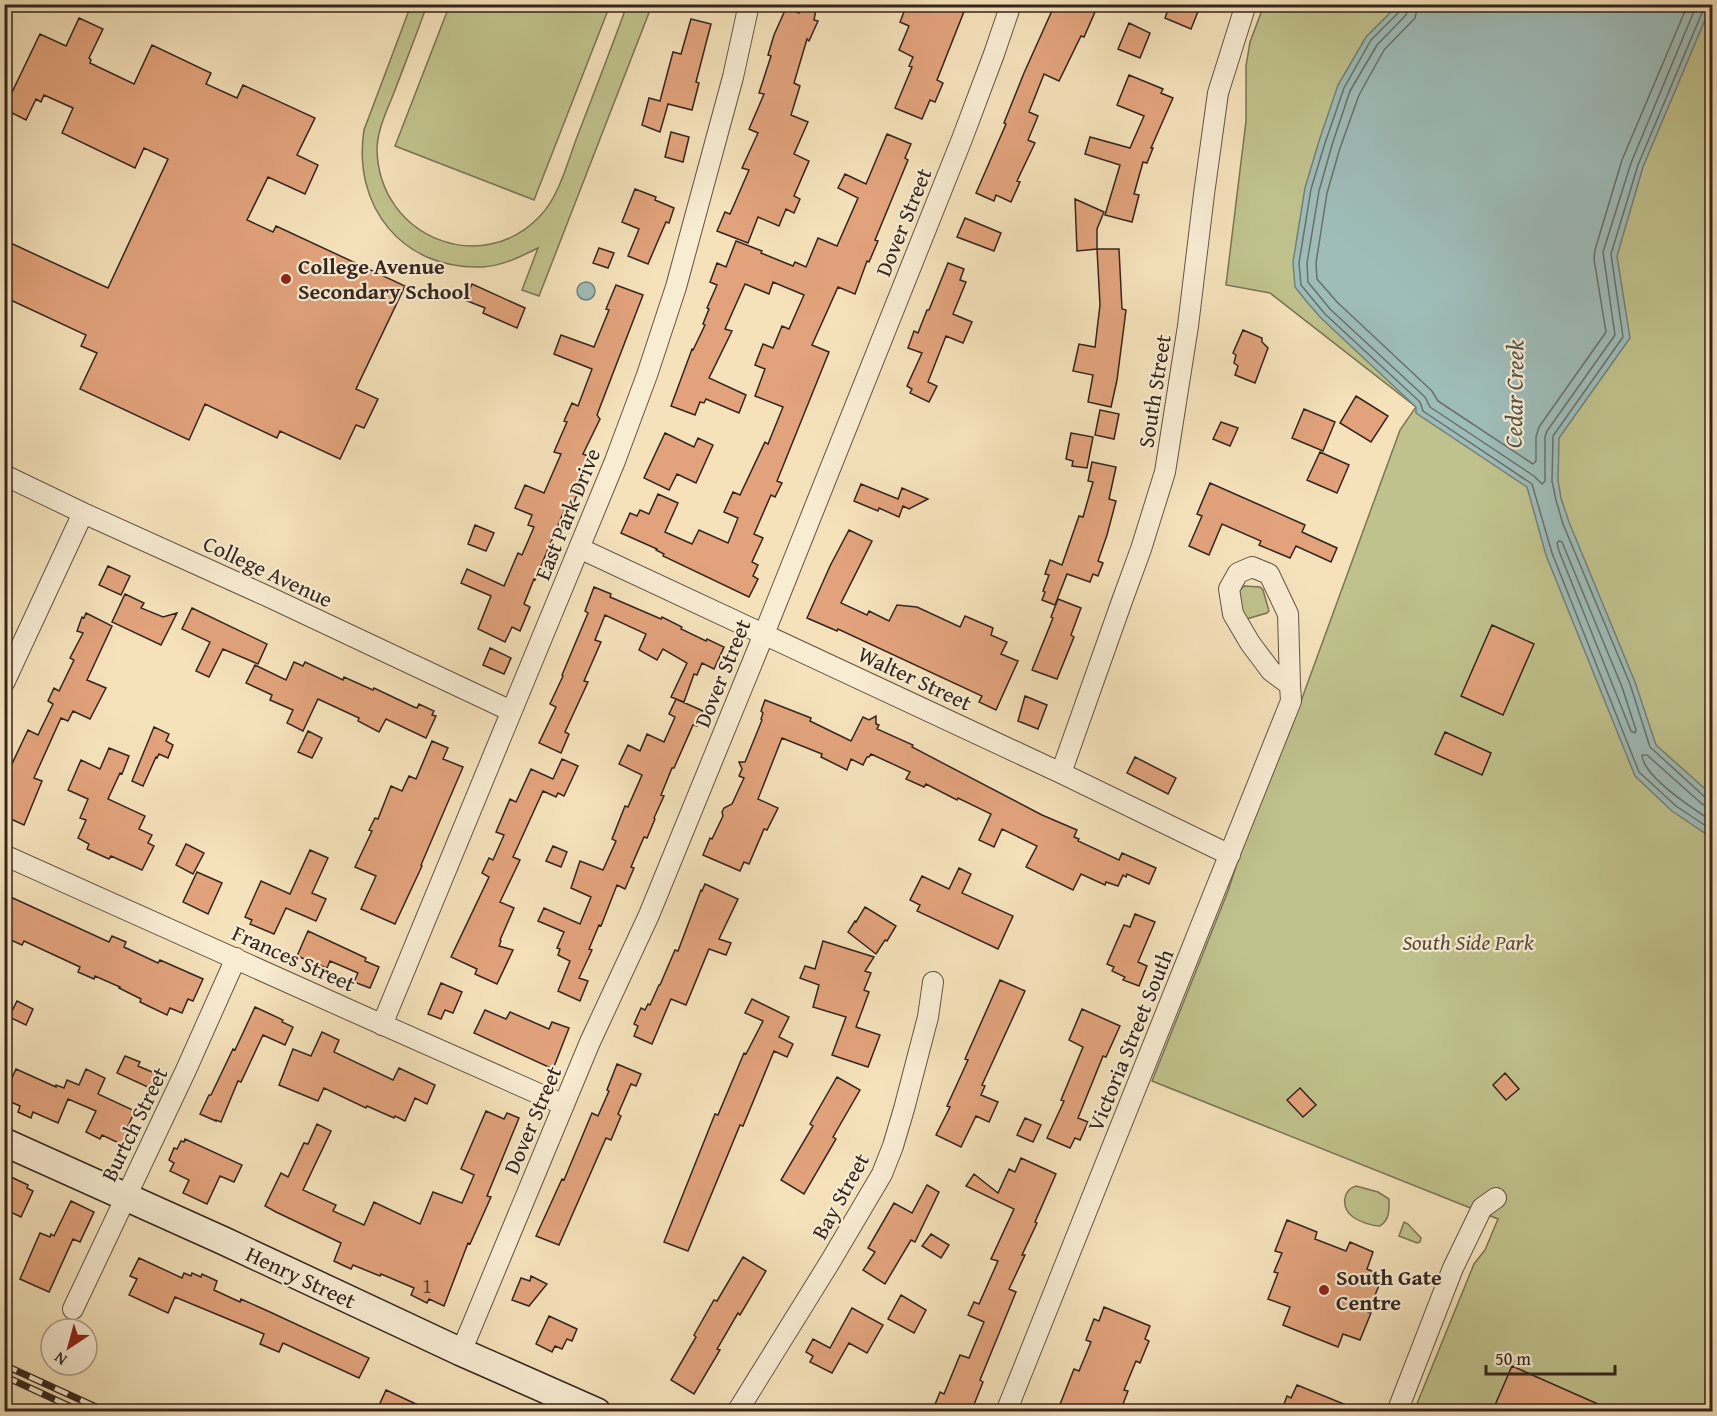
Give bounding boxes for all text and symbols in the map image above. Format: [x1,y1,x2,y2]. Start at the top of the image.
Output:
street label: Dover Street [867,163,939,281]
place label: College Avenue Secondary School [298,250,470,307]
marker: College Avenue Secondary School [279,272,293,286]
street label: South Street [1129,332,1179,450]
water label: Cedar Creek [1496,339,1532,448]
street label: East Park Drive [526,443,608,585]
street label: College Avenue [198,527,338,615]
street label: Dover Street [686,614,758,732]
street label: Walter Street [853,638,977,718]
street label: Frances Street [227,917,361,999]
park label: South Side Park [1402,926,1535,958]
street label: Victoria Street South [1079,943,1181,1136]
street label: Burtch Street [93,1061,176,1187]
street label: Dover Street [495,1061,569,1179]
street label: Bay Street [803,1147,877,1245]
street label: Henry Street [241,1238,361,1316]
place label: South Gate Centre [1336,1261,1442,1318]
house number: 1 [422,1271,432,1300]
marker: South Gate Centre [1317,1283,1331,1297]
north arrow [39,1317,99,1377]
scale bar [1486,1338,1615,1376]
text: 50 m [1495,1345,1531,1372]
text: N [49,1346,72,1372]

